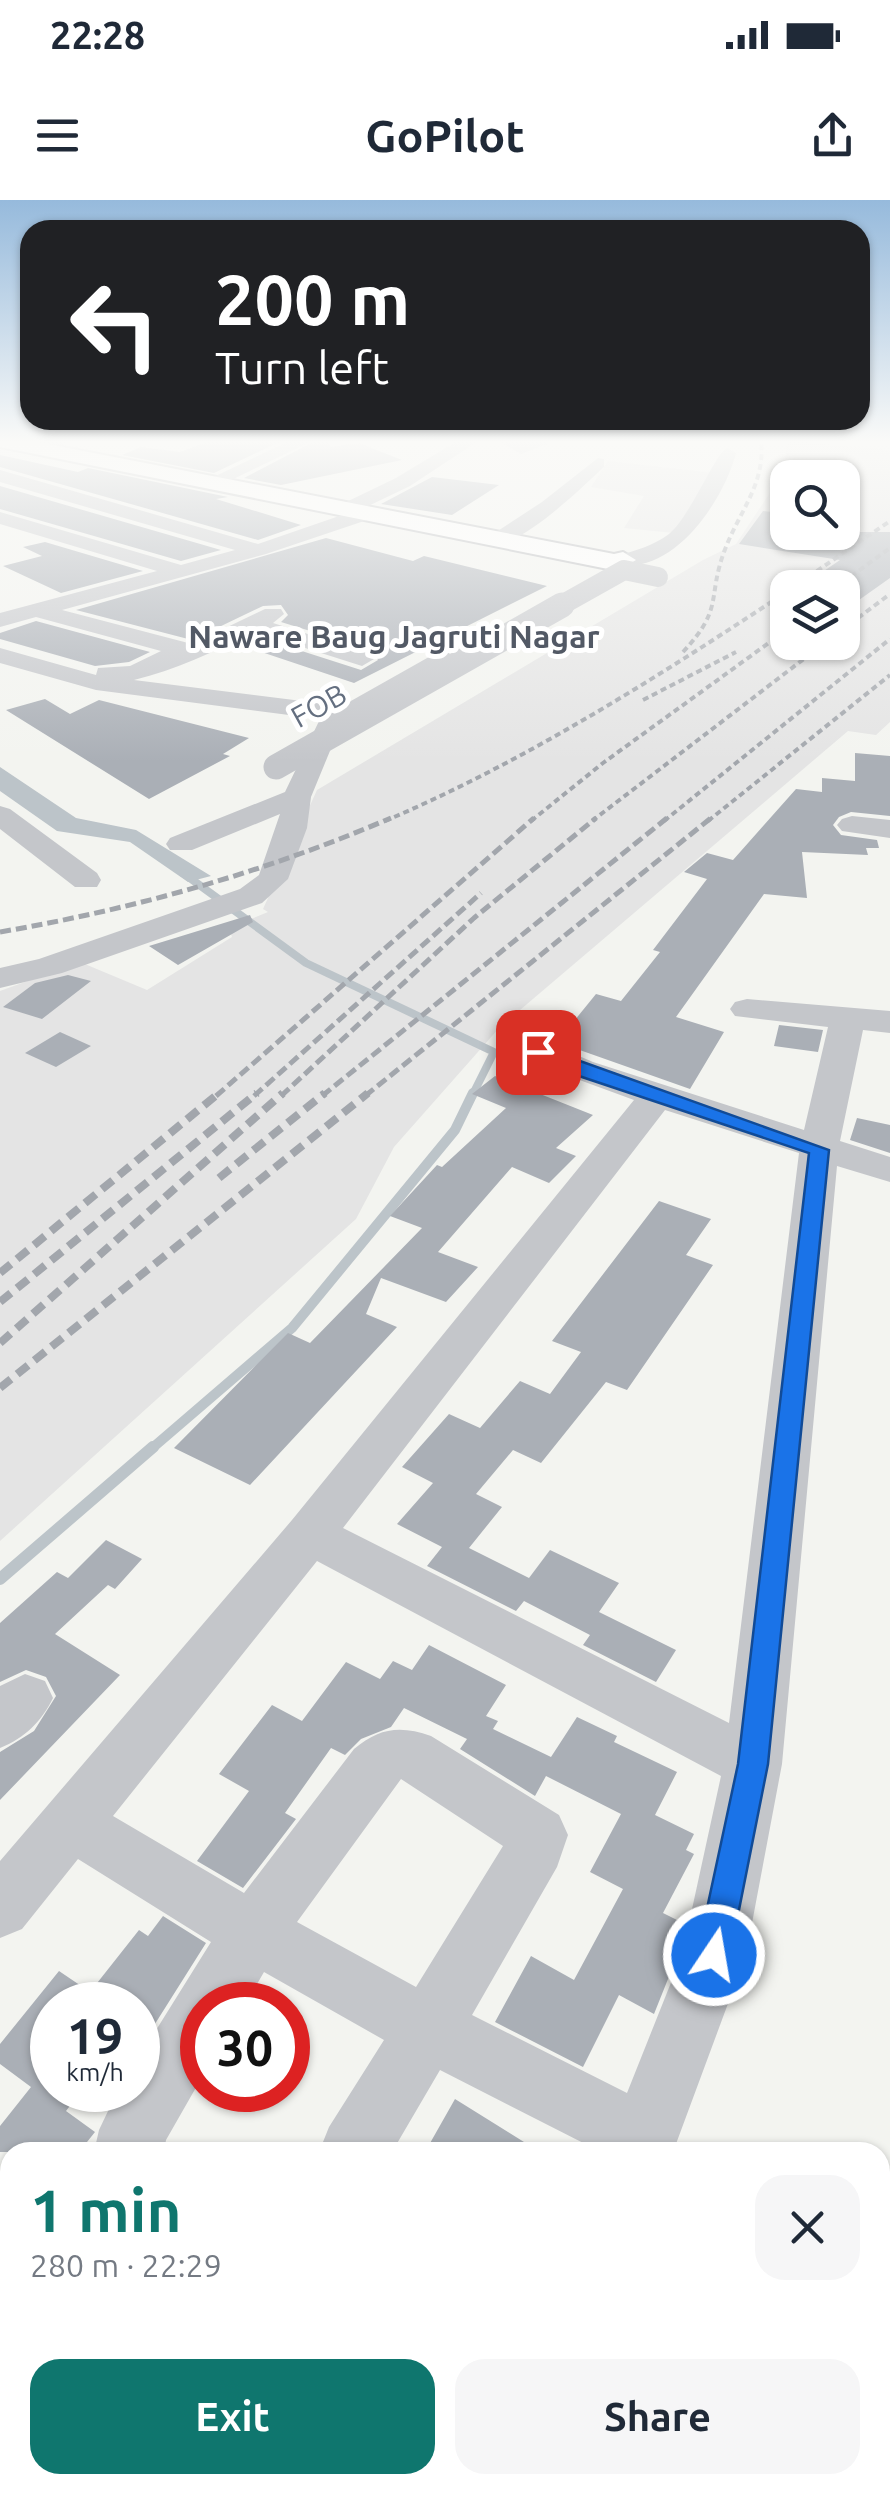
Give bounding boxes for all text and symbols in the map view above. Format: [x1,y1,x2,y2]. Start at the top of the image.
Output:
text: 22:28 [50,14,145,56]
icon: menu [30,108,85,163]
icon: share [805,108,860,163]
text: GoPilot [365,110,525,161]
icon: left [50,260,180,390]
text: 200 m [215,260,410,338]
text: Turn left [215,342,389,393]
map controls [770,460,860,660]
button: search [770,460,860,550]
button: layers [770,570,860,660]
district label: Naware Baug Jagruti Nagar [188,618,600,654]
street label: FOB [285,676,352,734]
pin [496,1010,581,1095]
icon: arrive [511,1025,566,1080]
position arrow [662,1903,766,2007]
speed limit sign: 30 [180,1982,310,2112]
text: 19 [67,2007,123,2063]
text: km/h [66,2058,124,2086]
button: close [755,2175,860,2280]
text: 1 min [30,2176,182,2243]
text: 280 m · 22:29 [30,2247,222,2283]
button: Exit [30,2359,435,2474]
button: Share [455,2359,860,2474]

